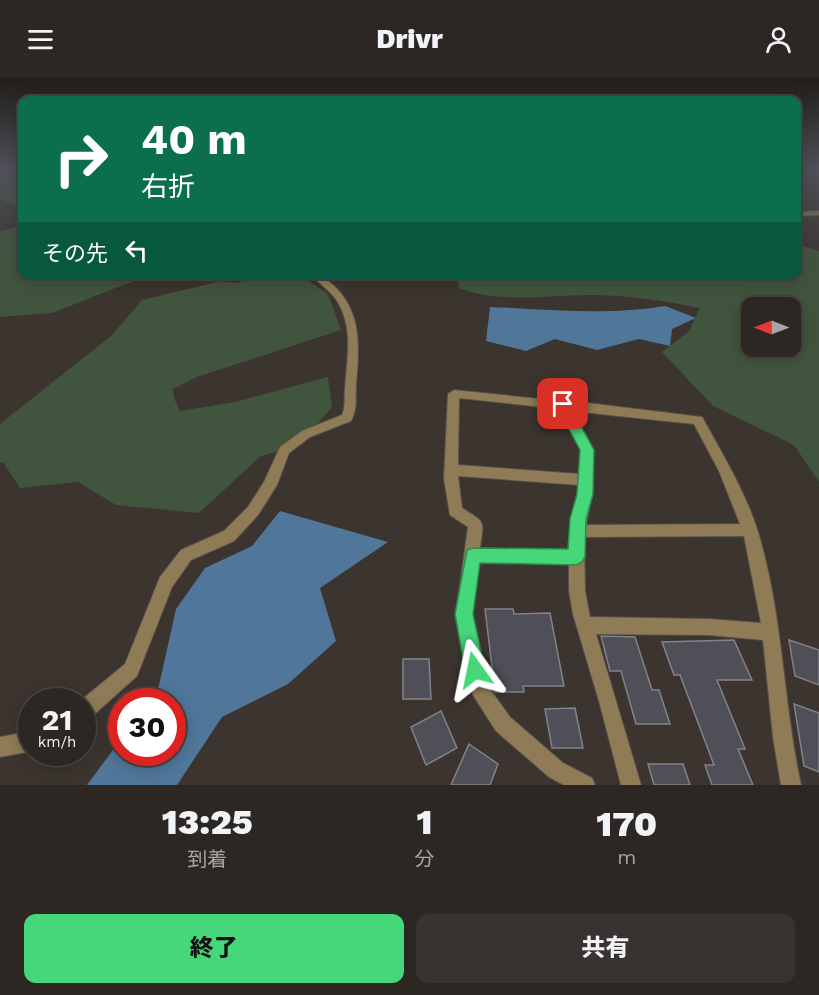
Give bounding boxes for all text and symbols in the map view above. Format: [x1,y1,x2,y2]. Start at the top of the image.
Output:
icon: menu [24,23,57,56]
text: Drivr [376,23,443,55]
icon: person [762,23,795,56]
text: 40 m [141,115,247,164]
icon: right [42,120,120,198]
text: 右折 [141,171,195,203]
icon: left [120,234,153,267]
text: その先 [42,241,108,266]
north arrow [741,297,801,357]
map controls [741,297,801,357]
pin [537,378,588,429]
icon: arrive [546,387,579,420]
position arrow [443,638,507,702]
speed limit sign: 30 [108,688,186,766]
text: 21 [42,702,72,737]
text: km/h [38,733,76,751]
text: 13:25 [162,801,253,843]
text: 1 [417,801,433,843]
text: 170 [596,803,657,845]
text: m [617,845,636,869]
text: 到着 [187,847,227,871]
text: 分 [415,847,435,871]
button: 終了 [24,914,404,983]
button: 共有 [416,914,795,983]

